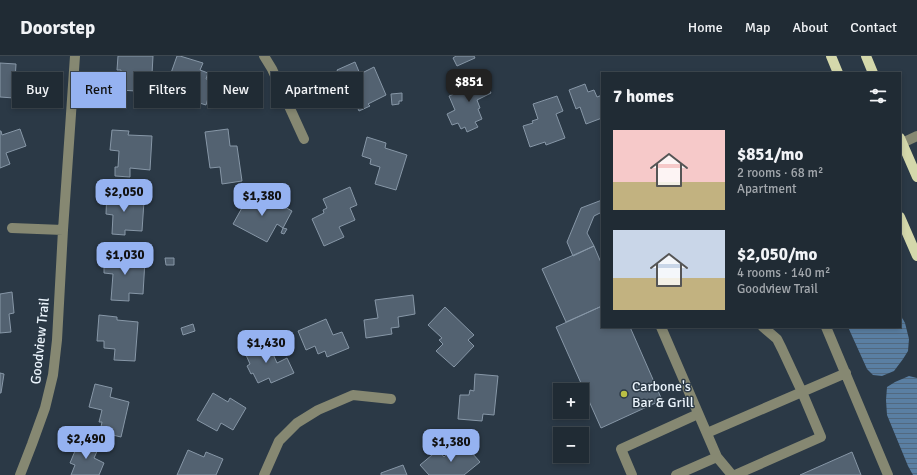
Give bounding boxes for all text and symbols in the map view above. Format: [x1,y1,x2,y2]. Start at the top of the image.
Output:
text: Doorstep [20,16,95,40]
text: Home [688,19,723,36]
text: Map [745,19,770,36]
text: About [792,19,828,36]
text: Contact [850,19,897,36]
pin: $851 [445,69,493,103]
chip: Buy [12,72,63,108]
chip: Rent [71,72,126,108]
chip: Filters [134,72,200,108]
chip: New [208,72,263,108]
chip: Apartment [271,72,363,108]
text: $851 [455,74,483,90]
icon: filters [867,85,889,107]
text: 7 homes [613,86,674,107]
text: $851/mo [737,144,803,165]
icon: home [645,146,693,194]
text: 2 rooms · 68 m² [737,165,823,181]
pin: $2,050 [91,179,157,213]
text: Apartment [737,181,797,197]
pin: $1,380 [229,183,295,217]
text: $2,050 [105,184,143,200]
text: $1,380 [243,188,281,204]
pin: $1,030 [92,242,158,276]
text: $2,050/mo [737,244,817,265]
icon: home [645,246,693,294]
text: $1,030 [106,247,144,263]
text: 4 rooms · 140 m² [737,265,830,281]
text: Goodview Trail [737,281,818,297]
street label: Goodview Trail [27,297,53,385]
pin: $1,430 [233,330,299,364]
text: $1,430 [247,335,285,351]
place label: Carbone's Bar & Grill [632,378,694,411]
map controls [553,383,589,463]
button: + [553,383,589,419]
marker: Carbone's Bar & Grill [619,389,629,399]
pin: $2,490 [53,426,119,460]
button: − [553,427,589,463]
pin: $1,380 [418,429,484,463]
text: $2,490 [67,431,105,447]
text: $1,380 [432,434,470,450]

